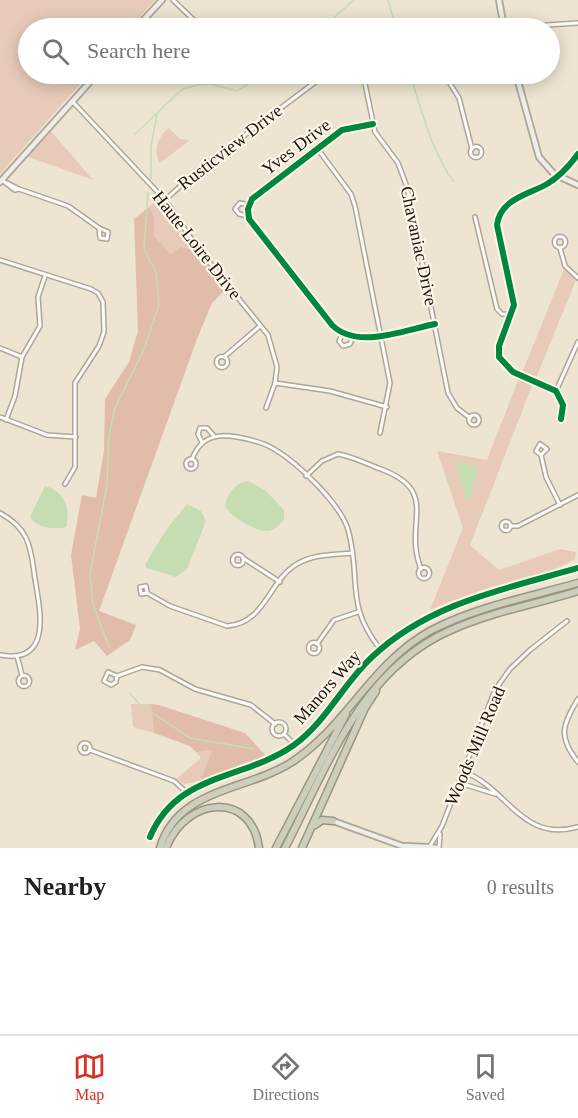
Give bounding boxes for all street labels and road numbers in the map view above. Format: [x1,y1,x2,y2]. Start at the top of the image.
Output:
street label: Rusticview Drive [174,100,286,194]
street label: Yves Drive [258,115,334,179]
street label: Chavaniac Drive [397,185,441,307]
street label: Haute Loire Drive [149,187,245,303]
street label: Manors Way [289,646,365,728]
street label: Woods Mill Road [441,683,509,809]

